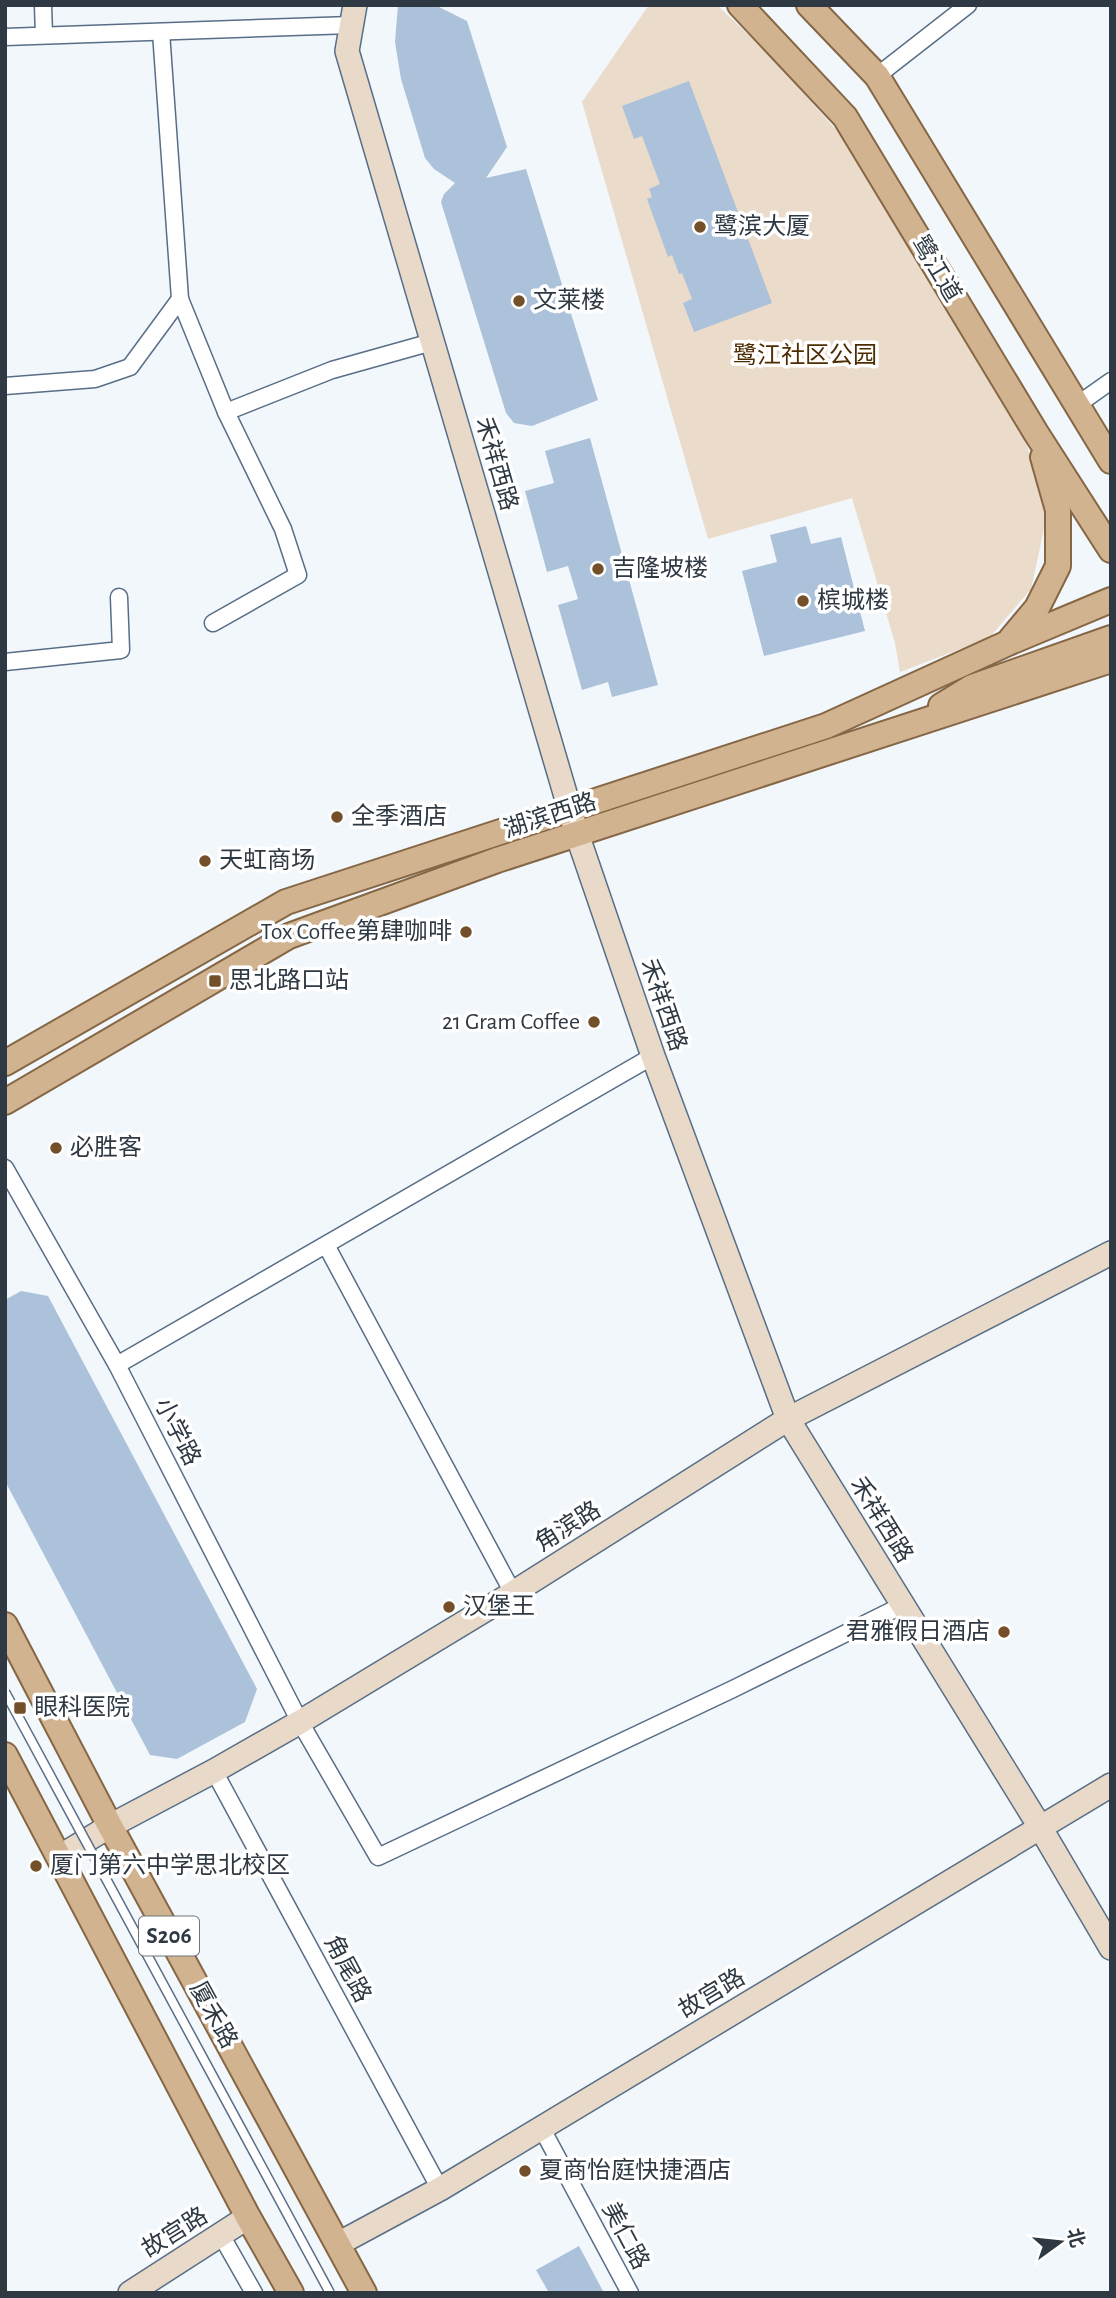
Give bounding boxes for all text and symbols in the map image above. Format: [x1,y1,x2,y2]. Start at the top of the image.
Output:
place label: 鹭滨大厦 [714,213,810,239]
marker: 鹭滨大厦 [692,219,708,235]
street label: 鹭江道 [907,231,967,306]
place label: 文莱楼 [533,287,605,313]
marker: 文莱楼 [511,293,527,309]
park label: 鹭江社区公园 [733,342,877,368]
street label: 禾祥西路 [471,414,523,513]
place label: 吉隆坡楼 [612,555,708,581]
marker: 吉隆坡楼 [590,561,606,577]
place label: 槟城楼 [817,587,889,613]
marker: 槟城楼 [795,593,811,609]
street label: 湖滨西路 [500,788,599,842]
place label: 全季酒店 [351,803,447,829]
marker: 全季酒店 [329,809,345,825]
place label: 天虹商场 [219,847,315,873]
marker: 天虹商场 [197,853,213,869]
place label: Tox Coffee第肆咖啡 [261,918,452,944]
marker: Tox Coffee第肆咖啡 [458,924,474,940]
street label: 禾祥西路 [636,955,692,1054]
place label: 思北路口站 [229,967,349,993]
marker: 思北路口站 [207,973,223,989]
place label: 21 Gram Coffee [442,1010,580,1034]
marker: 21 Gram Coffee [586,1014,602,1030]
place label: 必胜客 [70,1134,142,1160]
marker: 必胜客 [48,1140,64,1156]
street label: 小学路 [150,1394,206,1470]
street label: 禾祥西路 [845,1472,918,1567]
street label: 角滨路 [530,1496,605,1556]
place label: 汉堡王 [463,1593,535,1619]
marker: 汉堡王 [441,1599,457,1615]
place label: 君雅假日酒店 [846,1619,990,1644]
marker: 君雅假日酒店 [996,1624,1012,1640]
place label: 眼科医院 [34,1694,130,1720]
marker: 眼科医院 [12,1700,28,1716]
place label: 厦门第六中学思北校区 [50,1852,290,1878]
marker: 厦门第六中学思北校区 [28,1858,44,1874]
road number: S206 [139,1916,199,1955]
street label: 角尾路 [320,1931,376,2006]
street label: 故宫路 [674,1963,749,2023]
street label: 厦禾路 [185,1977,243,2052]
place label: 夏商怡庭快捷酒店 [539,2157,731,2183]
marker: 夏商怡庭快捷酒店 [517,2163,533,2179]
street label: 美仁路 [598,2198,654,2273]
street label: 故宫路 [137,2202,212,2262]
north arrow [1025,2207,1095,2277]
text: 北 [1063,2226,1088,2250]

